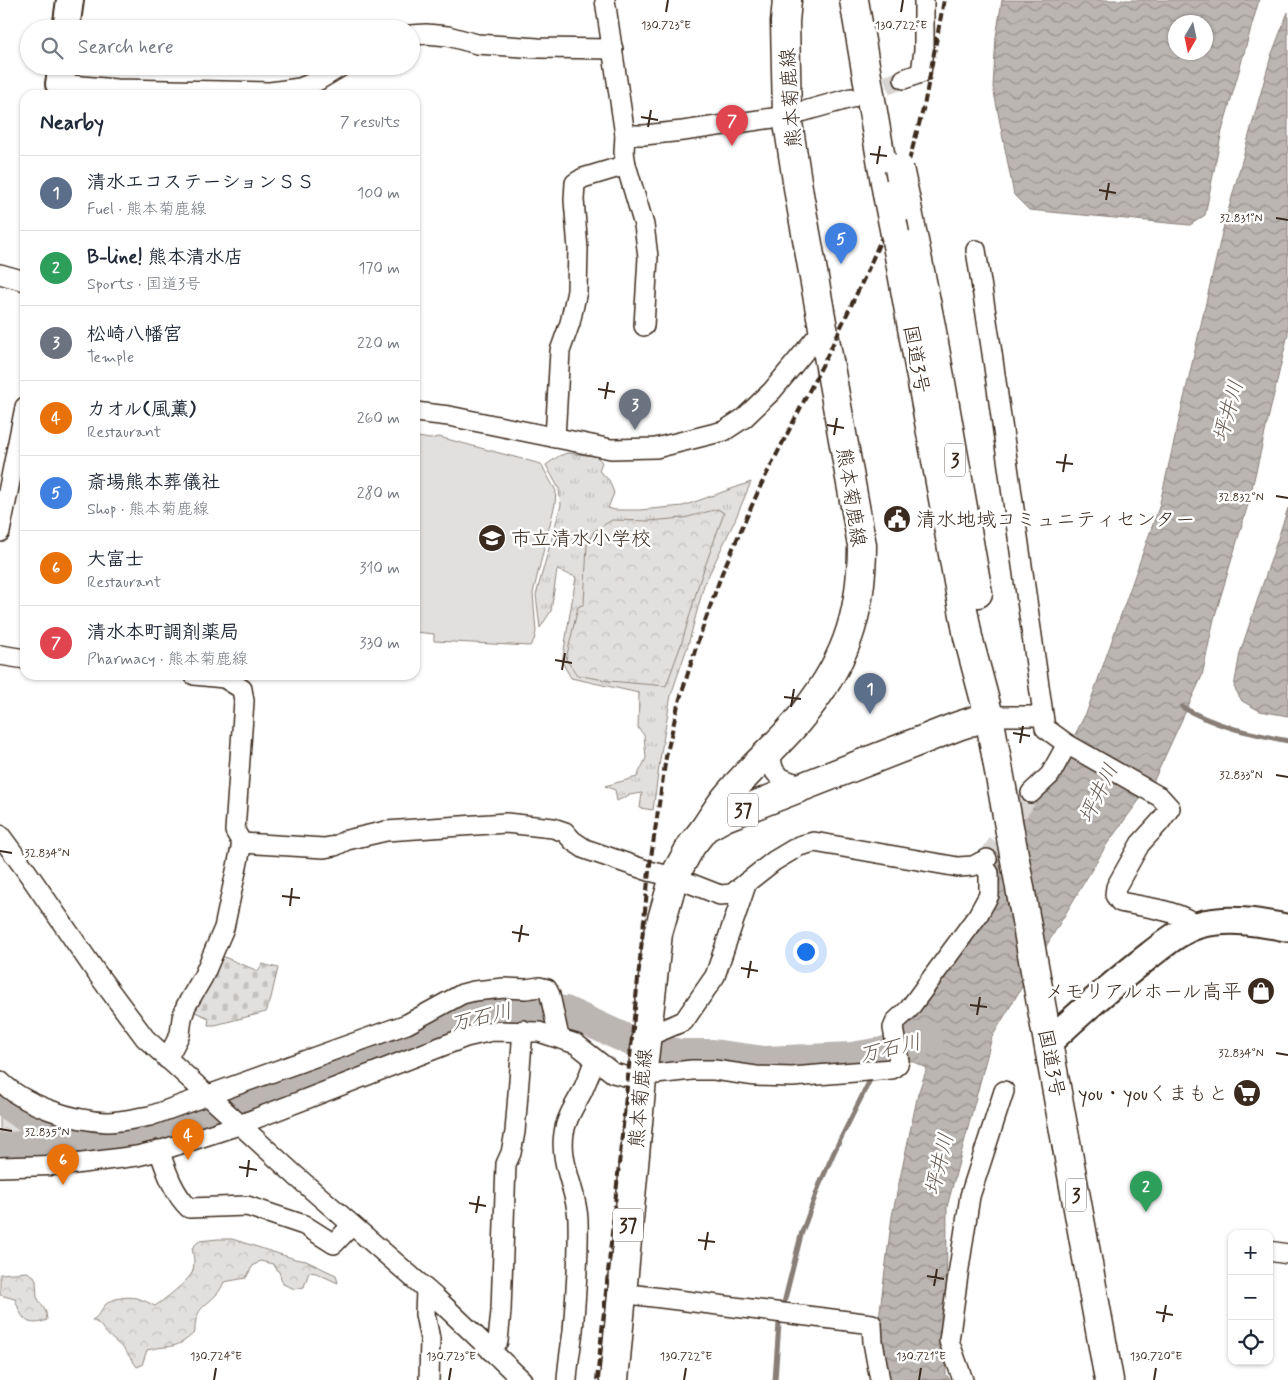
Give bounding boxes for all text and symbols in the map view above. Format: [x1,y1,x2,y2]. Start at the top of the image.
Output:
north arrow [1168,15,1213,60]
text: 130.723°E [641,18,691,34]
text: 130.722°E [875,18,927,34]
search box [20,20,420,75]
icon: search [38,34,66,62]
text: Search here [78,35,174,60]
street label: 熊本菊鹿線 [775,47,808,149]
pin: 7 [716,105,748,146]
text: Nearby [40,109,104,137]
text: 7 results [340,112,400,133]
text: 清水エコステーションＳＳ [87,170,315,195]
text: 1 [52,183,60,204]
text: 100 m [357,183,400,204]
text: Fuel · 熊本菊鹿線 [87,199,206,220]
text: 32.831°N [1219,211,1263,227]
pin: 5 [825,223,857,264]
text: B-line! 熊本清水店 [87,245,243,270]
text: 2 [52,258,60,279]
text: 170 m [358,258,400,279]
text: Sports · 国道3号 [87,274,201,295]
text: 松崎八幡宮 [87,322,182,347]
street label: 国道3号 [896,323,935,396]
text: 3 [52,333,60,354]
text: 220 m [357,333,400,354]
text: Temple [87,347,134,368]
water label: 坪井川 [1207,377,1251,445]
pin: 3 [619,389,651,430]
text: カオル(風薫) [87,397,196,422]
text: 4 [51,408,61,429]
text: 260 m [357,408,400,429]
text: Restaurant [87,422,161,443]
road number: 3 [945,444,965,476]
street label: 熊本菊鹿線 [829,446,872,549]
text: 斎場熊本葬儀社 [87,470,220,495]
text: 5 [51,483,61,504]
text: 280 m [357,483,400,504]
text: 32.832°N [1218,490,1264,506]
text: Shop · 熊本菊鹿線 [87,499,209,520]
public building icon: 清水地域コミュニティセンター [882,504,912,534]
place label: 清水地域コミュニティセンター [916,507,1195,534]
school or university icon: 市立清水小学校 [477,523,507,553]
place label: 市立清水小学校 [511,526,651,553]
text: 大富士 [87,547,144,572]
text: 6 [52,558,60,579]
text: 310 m [359,558,400,579]
text: Restaurant [87,572,161,593]
text: 清水本町調剤薬局 [87,620,239,645]
text: 7 [51,633,61,654]
text: 330 m [359,633,400,654]
text: Pharmacy · 熊本菊鹿線 [87,649,248,670]
pin: 1 [854,673,886,714]
water label: 坪井川 [1073,759,1125,828]
text: 32.833°N [1219,768,1263,784]
road number: 37 [728,794,758,826]
text: 32.834°N [24,846,70,862]
your location [793,939,819,965]
shop icon: メモリアルホール高平 [1246,976,1276,1006]
place label: メモリアルホール高平 [1044,979,1242,1006]
water label: 万石川 [447,997,515,1039]
street label: 国道3号 [1031,1027,1070,1100]
water label: 万石川 [856,1028,924,1070]
text: 32.834°N [1218,1046,1264,1062]
street label: 熊本菊鹿線 [624,1047,659,1149]
supermarket icon: you・youくまもと [1232,1078,1262,1108]
place label: you・youくまもと [1078,1081,1228,1108]
pin: 4 [172,1119,204,1160]
text: 32.835°N [24,1125,70,1141]
water label: 坪井川 [919,1130,961,1198]
pin: 6 [47,1144,79,1185]
pin: 2 [1130,1171,1162,1212]
road number: 3 [1066,1178,1086,1212]
road number: 37 [613,1208,643,1242]
map controls [1228,1230,1273,1365]
button: + [1228,1230,1273,1275]
button: − [1228,1275,1273,1320]
button: locate [1228,1320,1273,1365]
text: 130.724°E [190,1349,242,1365]
text: 130.723°E [426,1349,476,1365]
text: 130.722°E [660,1349,712,1365]
text: 130.721°E [896,1349,946,1365]
text: 130.720°E [1130,1349,1182,1365]

